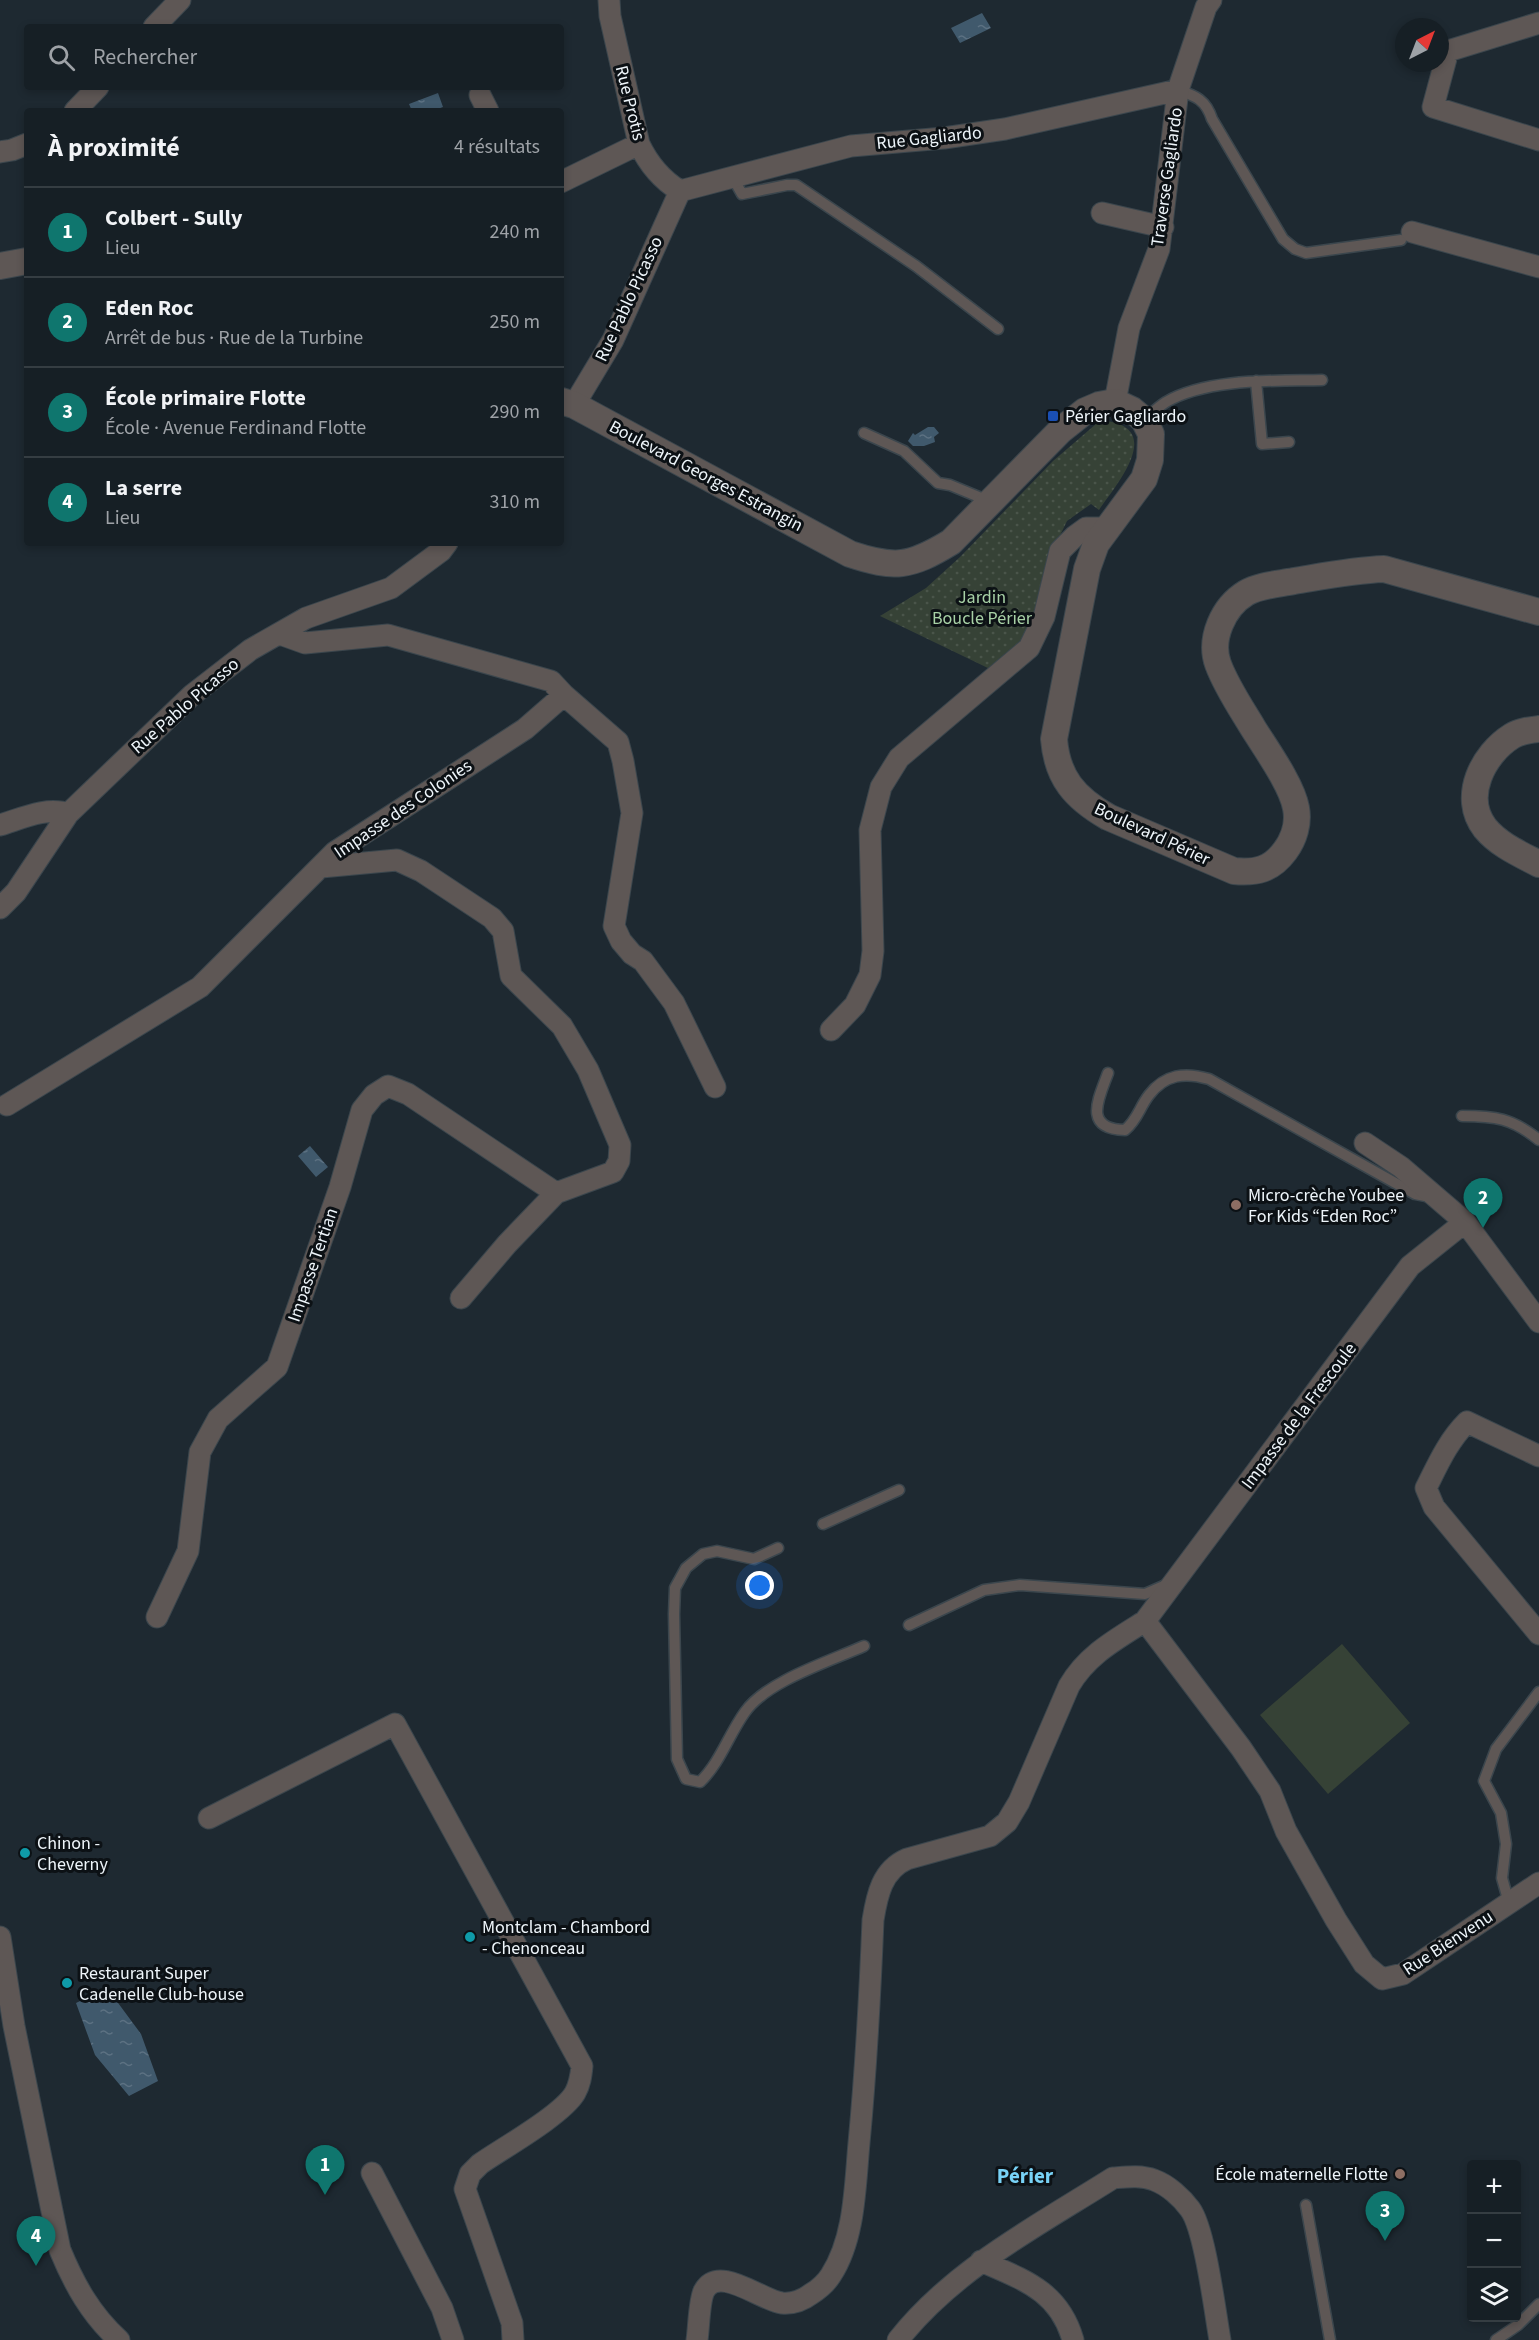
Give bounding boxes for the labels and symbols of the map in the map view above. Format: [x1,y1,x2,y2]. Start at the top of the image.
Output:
north arrow [1395,18,1449,72]
street label: Rue Protis [609,63,651,143]
street label: Traverse Gagliardo [1145,106,1189,248]
street label: Rue Gagliardo [875,120,983,156]
street label: Rue Pablo Picasso [589,232,669,366]
place label: Périer Gagliardo [1065,404,1186,429]
marker: Périer Gagliardo [1046,409,1060,423]
street label: Boulevard Georges Estrangin [605,414,807,538]
park label: Jardin Boucle Périer [932,585,1033,631]
street label: Rue Pablo Picasso [126,652,244,760]
street label: Impasse des Colonies [329,754,477,864]
street label: Boulevard Périer [1090,796,1215,872]
pin: 2 [1464,1178,1502,1228]
place label: Micro-crèche Youbee For Kids “Eden Roc” [1248,1183,1404,1229]
marker: Micro-crèche Youbee For Kids “Eden Roc” [1229,1198,1243,1212]
street label: Impasse Tertian [282,1205,344,1325]
street label: Impasse de la Frescoule [1236,1337,1363,1495]
your location [745,1571,774,1600]
place label: Chinon - Cheverny [37,1831,108,1877]
marker: Chinon - Cheverny [18,1846,32,1860]
street label: Rue Bienvenu [1398,1904,1498,1982]
place label: Montclam - Chambord - Chenonceau [482,1915,650,1961]
marker: Montclam - Chambord - Chenonceau [463,1930,477,1944]
place label: Restaurant Super Cadenelle Club-house [79,1961,244,2007]
marker: Restaurant Super Cadenelle Club-house [60,1976,74,1990]
pin: 1 [306,2146,344,2195]
district label: Périer [997,2161,1054,2191]
place label: École maternelle Flotte [1215,2162,1388,2187]
marker: École maternelle Flotte [1393,2167,1407,2181]
pin: 3 [1366,2192,1404,2241]
pin: 4 [16,2216,56,2266]

